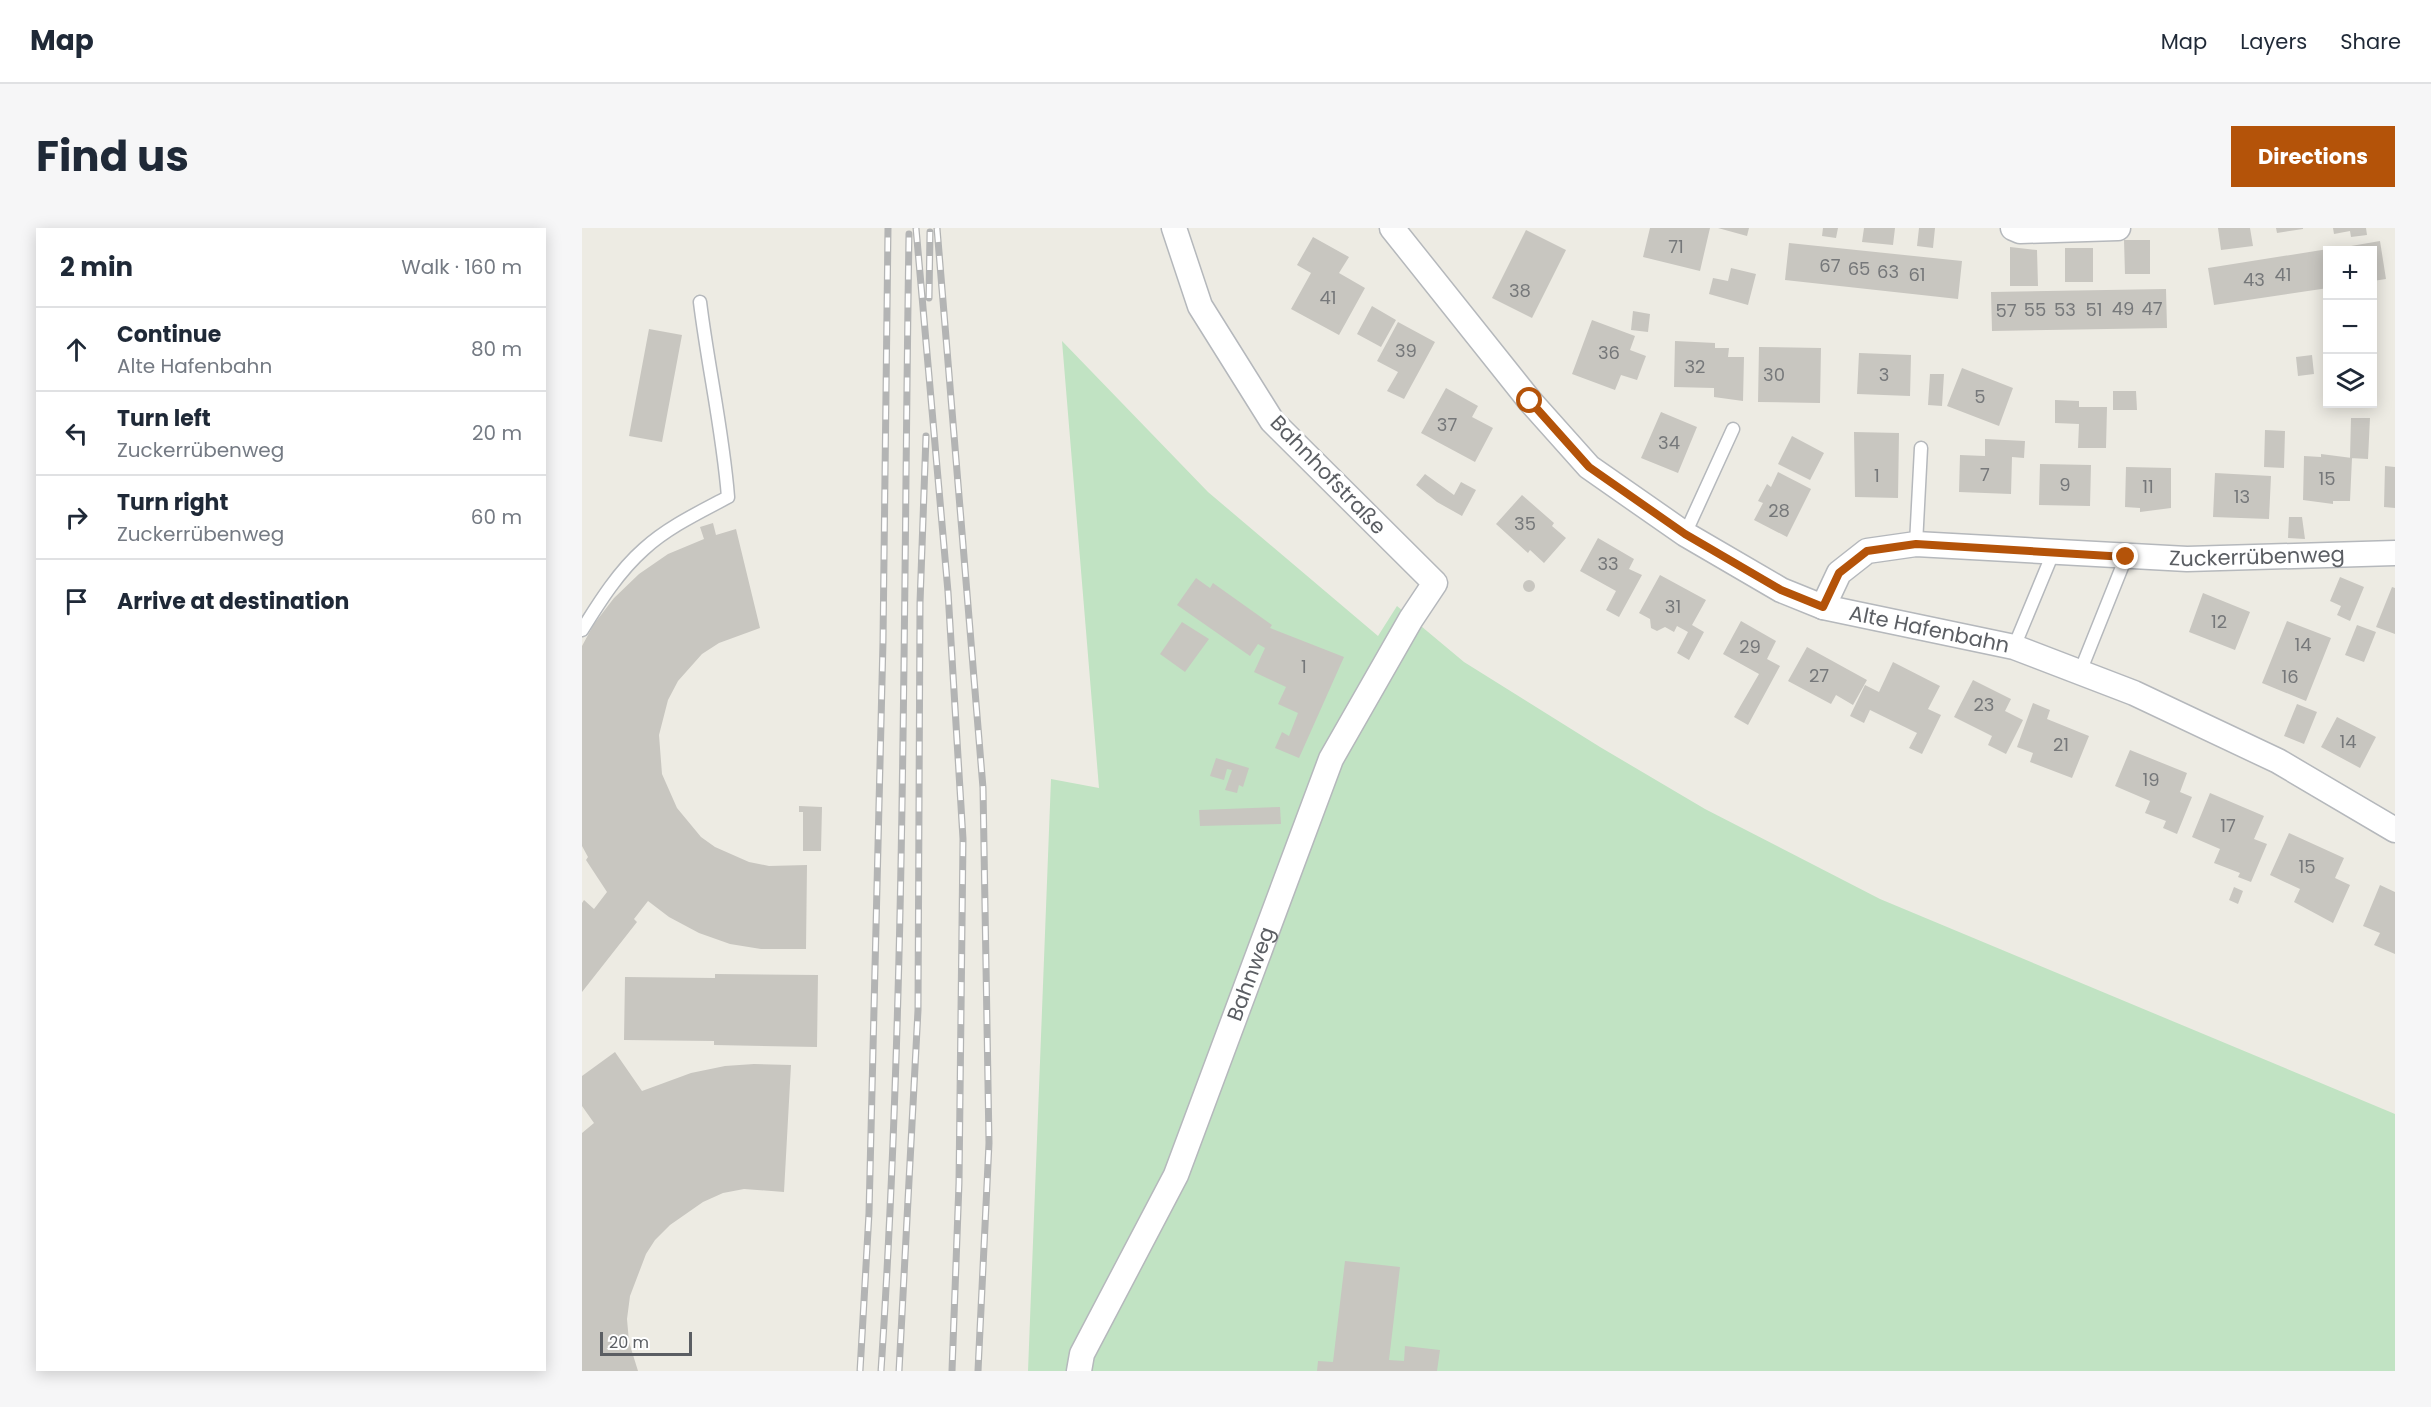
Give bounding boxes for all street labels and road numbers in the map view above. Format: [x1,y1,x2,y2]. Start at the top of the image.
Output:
street label: Bahnhofstraße [1264,409,1393,541]
street label: Zuckerrübenweg [2168,539,2345,573]
street label: Alte Hafenbahn [1847,598,2012,660]
street label: Bahnweg [1220,923,1281,1025]

